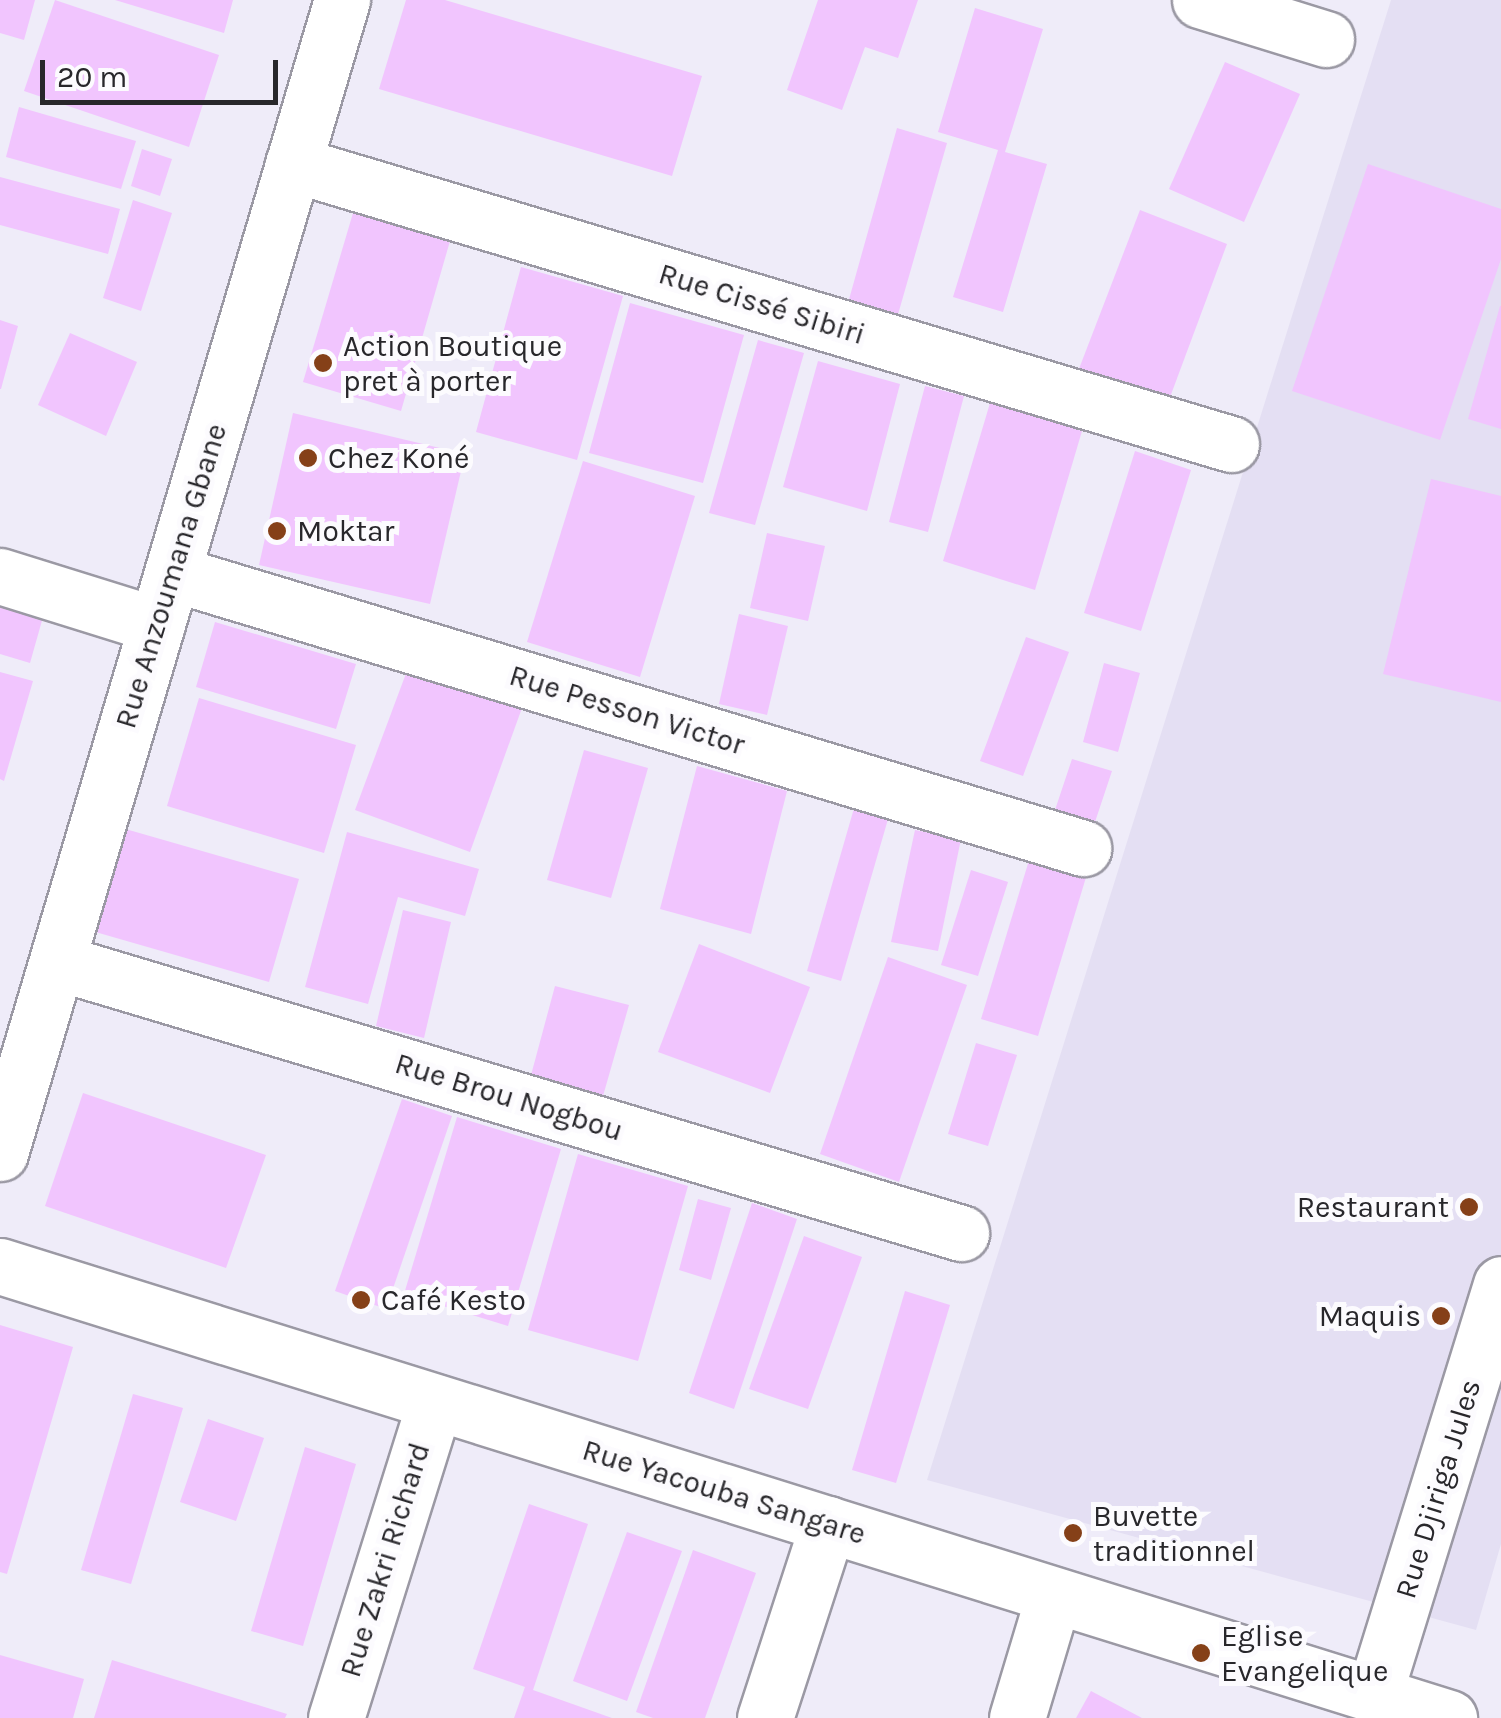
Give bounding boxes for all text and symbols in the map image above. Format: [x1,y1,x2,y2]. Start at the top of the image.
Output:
scale bar [45,40,282,102]
text: 20 m [57,59,127,95]
street label: Rue Cissé Sibiri [654,255,870,353]
place label: Action Boutique pret à porter [343,328,562,398]
marker: Action Boutique pret à porter [312,352,334,374]
street label: Rue Anzoumana Gbane [107,419,235,733]
place label: Chez Koné [328,440,469,476]
marker: Chez Koné [297,447,319,469]
place label: Moktar [297,513,394,549]
marker: Moktar [266,520,288,542]
street label: Rue Pesson Victor [505,657,749,763]
street label: Rue Brou Nogbou [391,1045,627,1149]
place label: Restaurant [1297,1189,1449,1225]
marker: Restaurant [1458,1196,1480,1218]
place label: Café Kesto [381,1282,526,1318]
marker: Café Kesto [350,1289,372,1311]
place label: Maquis [1319,1298,1421,1334]
marker: Maquis [1430,1305,1452,1327]
street label: Rue Djiriga Jules [1388,1375,1488,1603]
street label: Rue Yacouba Sangare [578,1432,870,1552]
street label: Rue Zakri Richard [332,1438,438,1682]
place label: Buvette traditionnel [1093,1498,1255,1568]
marker: Buvette traditionnel [1062,1522,1084,1544]
place label: Eglise Evangelique [1221,1618,1388,1688]
marker: Eglise Evangelique [1190,1642,1212,1664]

